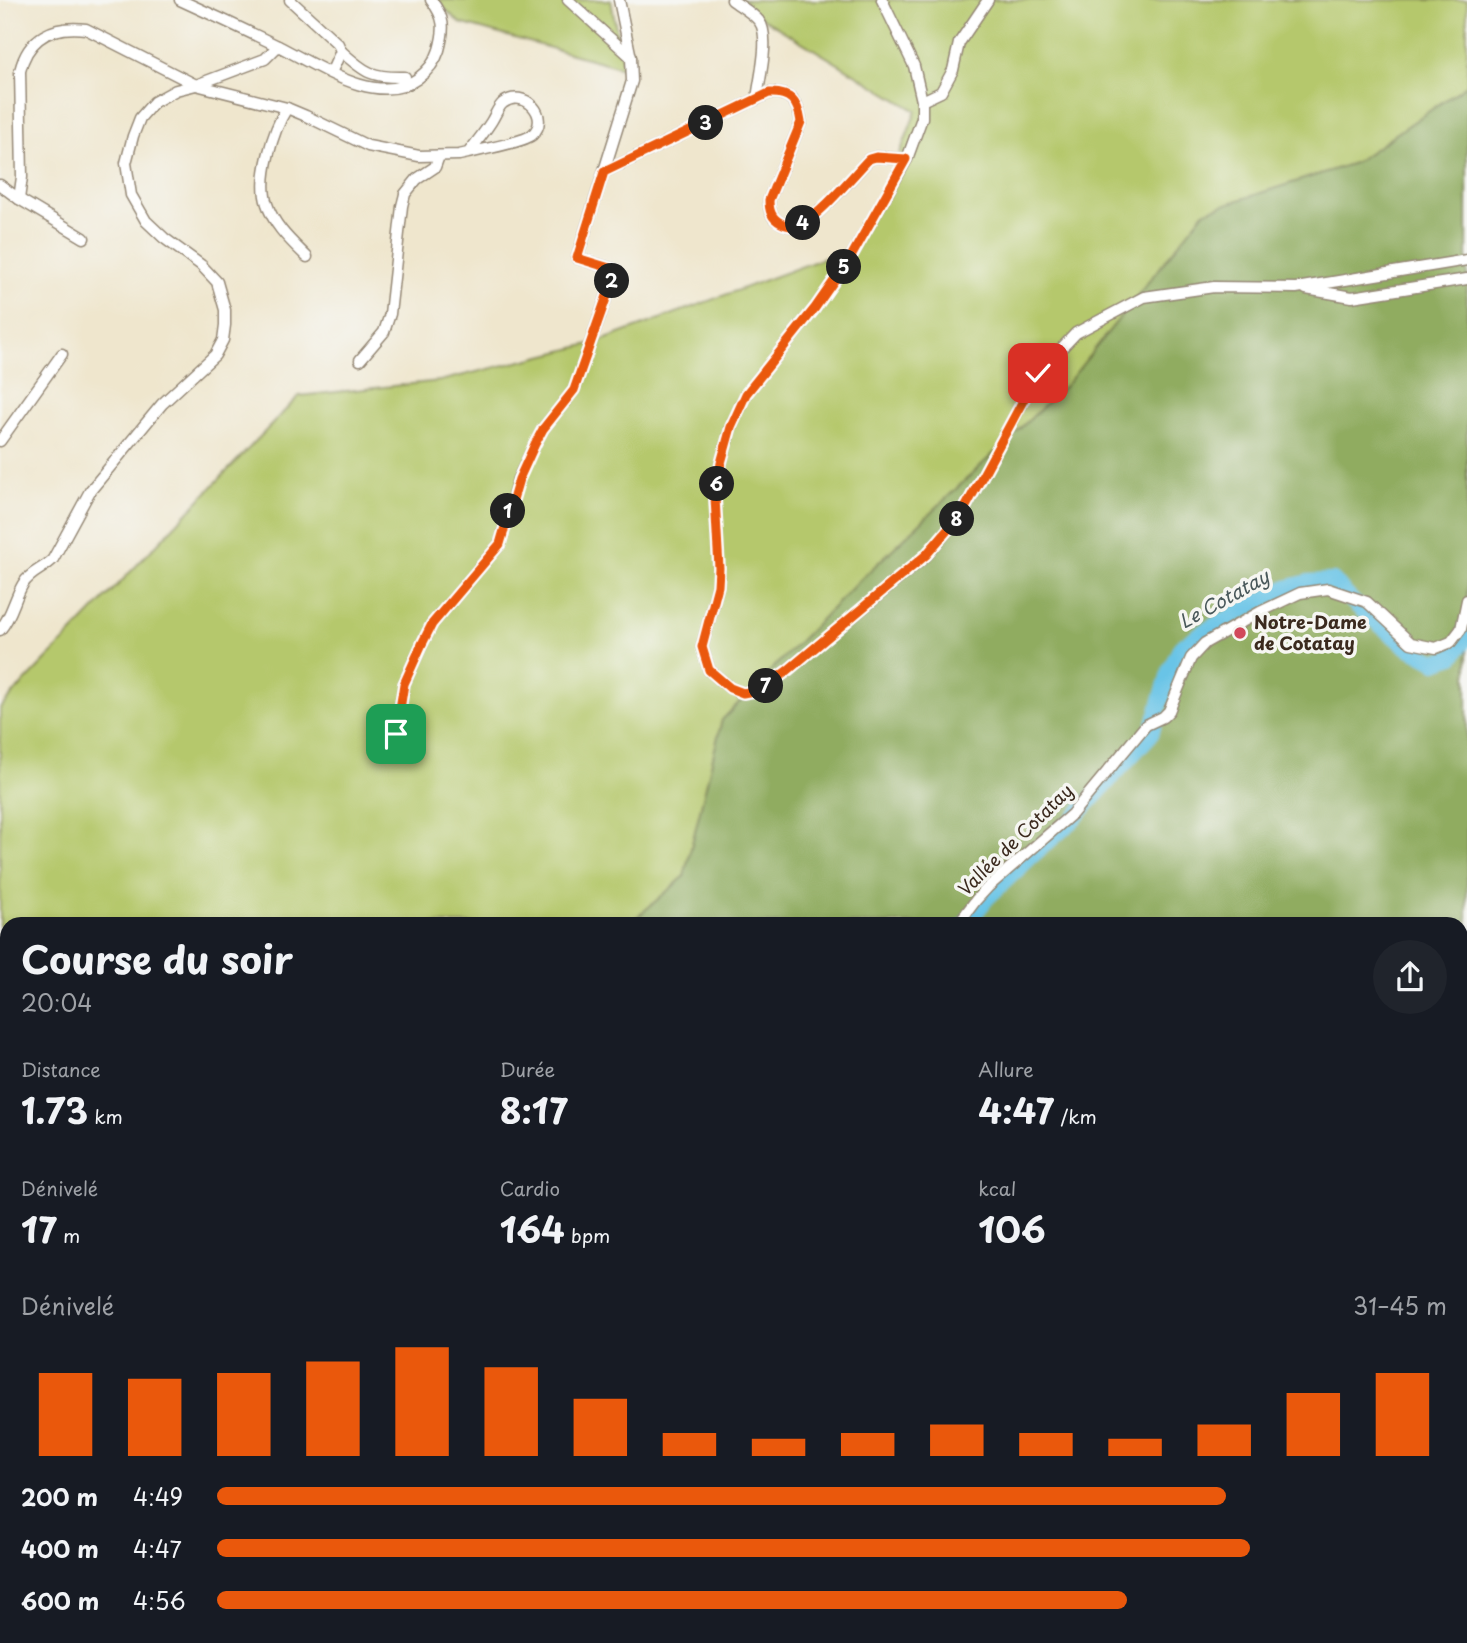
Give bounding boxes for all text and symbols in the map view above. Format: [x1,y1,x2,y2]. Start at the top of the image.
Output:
pin: 3 [688,106,724,140]
text: 3 [699,108,712,136]
pin: 4 [786,206,820,241]
text: 4 [796,208,809,236]
pin: 5 [826,250,862,284]
text: 5 [837,252,850,280]
pin: 2 [594,264,630,298]
text: 2 [605,266,618,294]
pin [1008,343,1068,403]
icon: check [1019,354,1057,392]
pin: 6 [700,466,734,502]
text: 6 [710,469,723,497]
pin: 1 [490,494,526,528]
text: 1 [503,496,512,524]
pin: 8 [940,502,974,536]
text: 8 [951,504,962,532]
water label: Le Cotatay [1173,561,1275,634]
place label: Notre-Dame de Cotatay [1254,608,1367,656]
marker: Notre-Dame de Cotatay [1232,625,1248,641]
pin: 7 [748,668,784,704]
text: 7 [760,671,771,699]
pin [366,704,426,764]
icon: arrive [377,715,415,753]
street label: Vallée de Cotatay [951,777,1079,901]
text: Course du soir [21,930,293,987]
button: share [1373,940,1447,1014]
text: 20:04 [21,985,92,1020]
text: Distance [21,1055,101,1083]
text: Durée [500,1055,555,1083]
text: Allure [978,1055,1034,1083]
text: 1.73 [21,1083,88,1136]
text: 8:17 [500,1083,568,1136]
text: 4:47 [978,1083,1054,1136]
text: km [88,1102,123,1130]
text: /km [1054,1102,1097,1130]
text: Dénivelé [21,1174,98,1202]
text: Cardio [500,1174,560,1202]
text: kcal [978,1174,1016,1202]
text: 17 [21,1202,57,1255]
text: 164 [500,1202,565,1255]
text: 106 [978,1202,1046,1255]
text: m [57,1221,80,1249]
text: bpm [565,1221,610,1249]
text: Dénivelé [21,1288,114,1323]
text: 31–45 m [1353,1288,1447,1323]
text: 200 m [21,1479,98,1514]
text: 4:49 [133,1479,183,1514]
text: 400 m [21,1531,99,1566]
text: 4:47 [133,1531,182,1566]
text: 600 m [21,1583,99,1618]
text: 4:56 [133,1583,186,1618]

